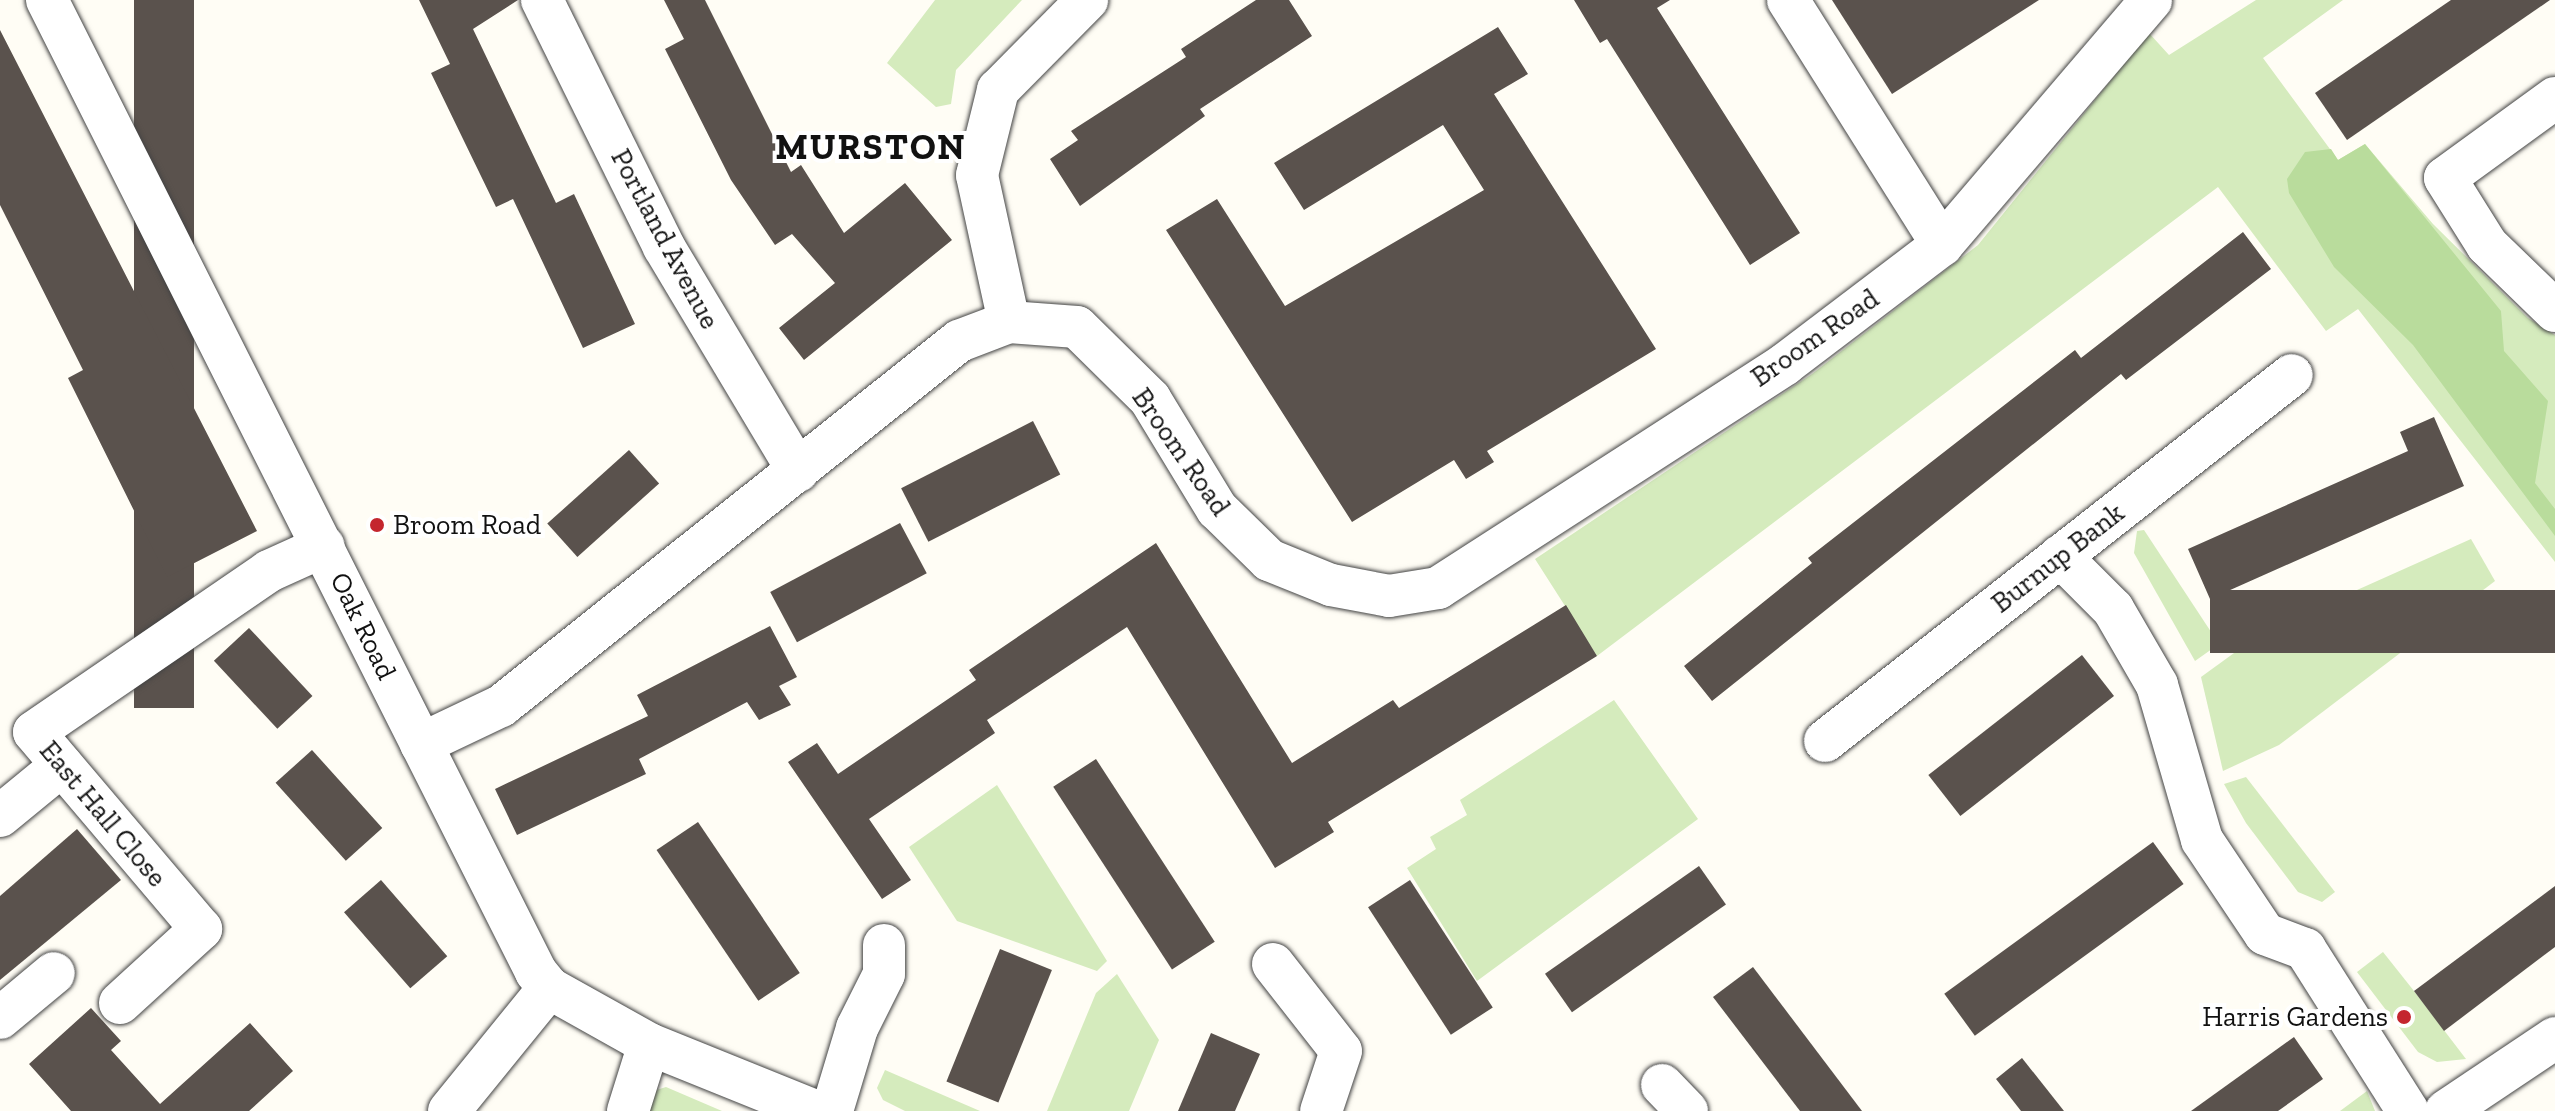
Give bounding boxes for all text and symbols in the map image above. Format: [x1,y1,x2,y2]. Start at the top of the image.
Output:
district label: MURSTON [775,125,967,169]
street label: Portland Avenue [603,143,727,335]
street label: Broom Road [1745,282,1885,394]
street label: Broom Road [1125,382,1237,522]
street label: Burnup Bank [1985,496,2131,620]
place label: Broom Road [393,508,541,542]
marker: Broom Road [368,516,386,534]
street label: Oak Road [323,567,403,685]
street label: East Hall Close [32,734,174,894]
place label: Harris Gardens [2202,1000,2388,1034]
marker: Harris Gardens [2395,1008,2413,1026]

